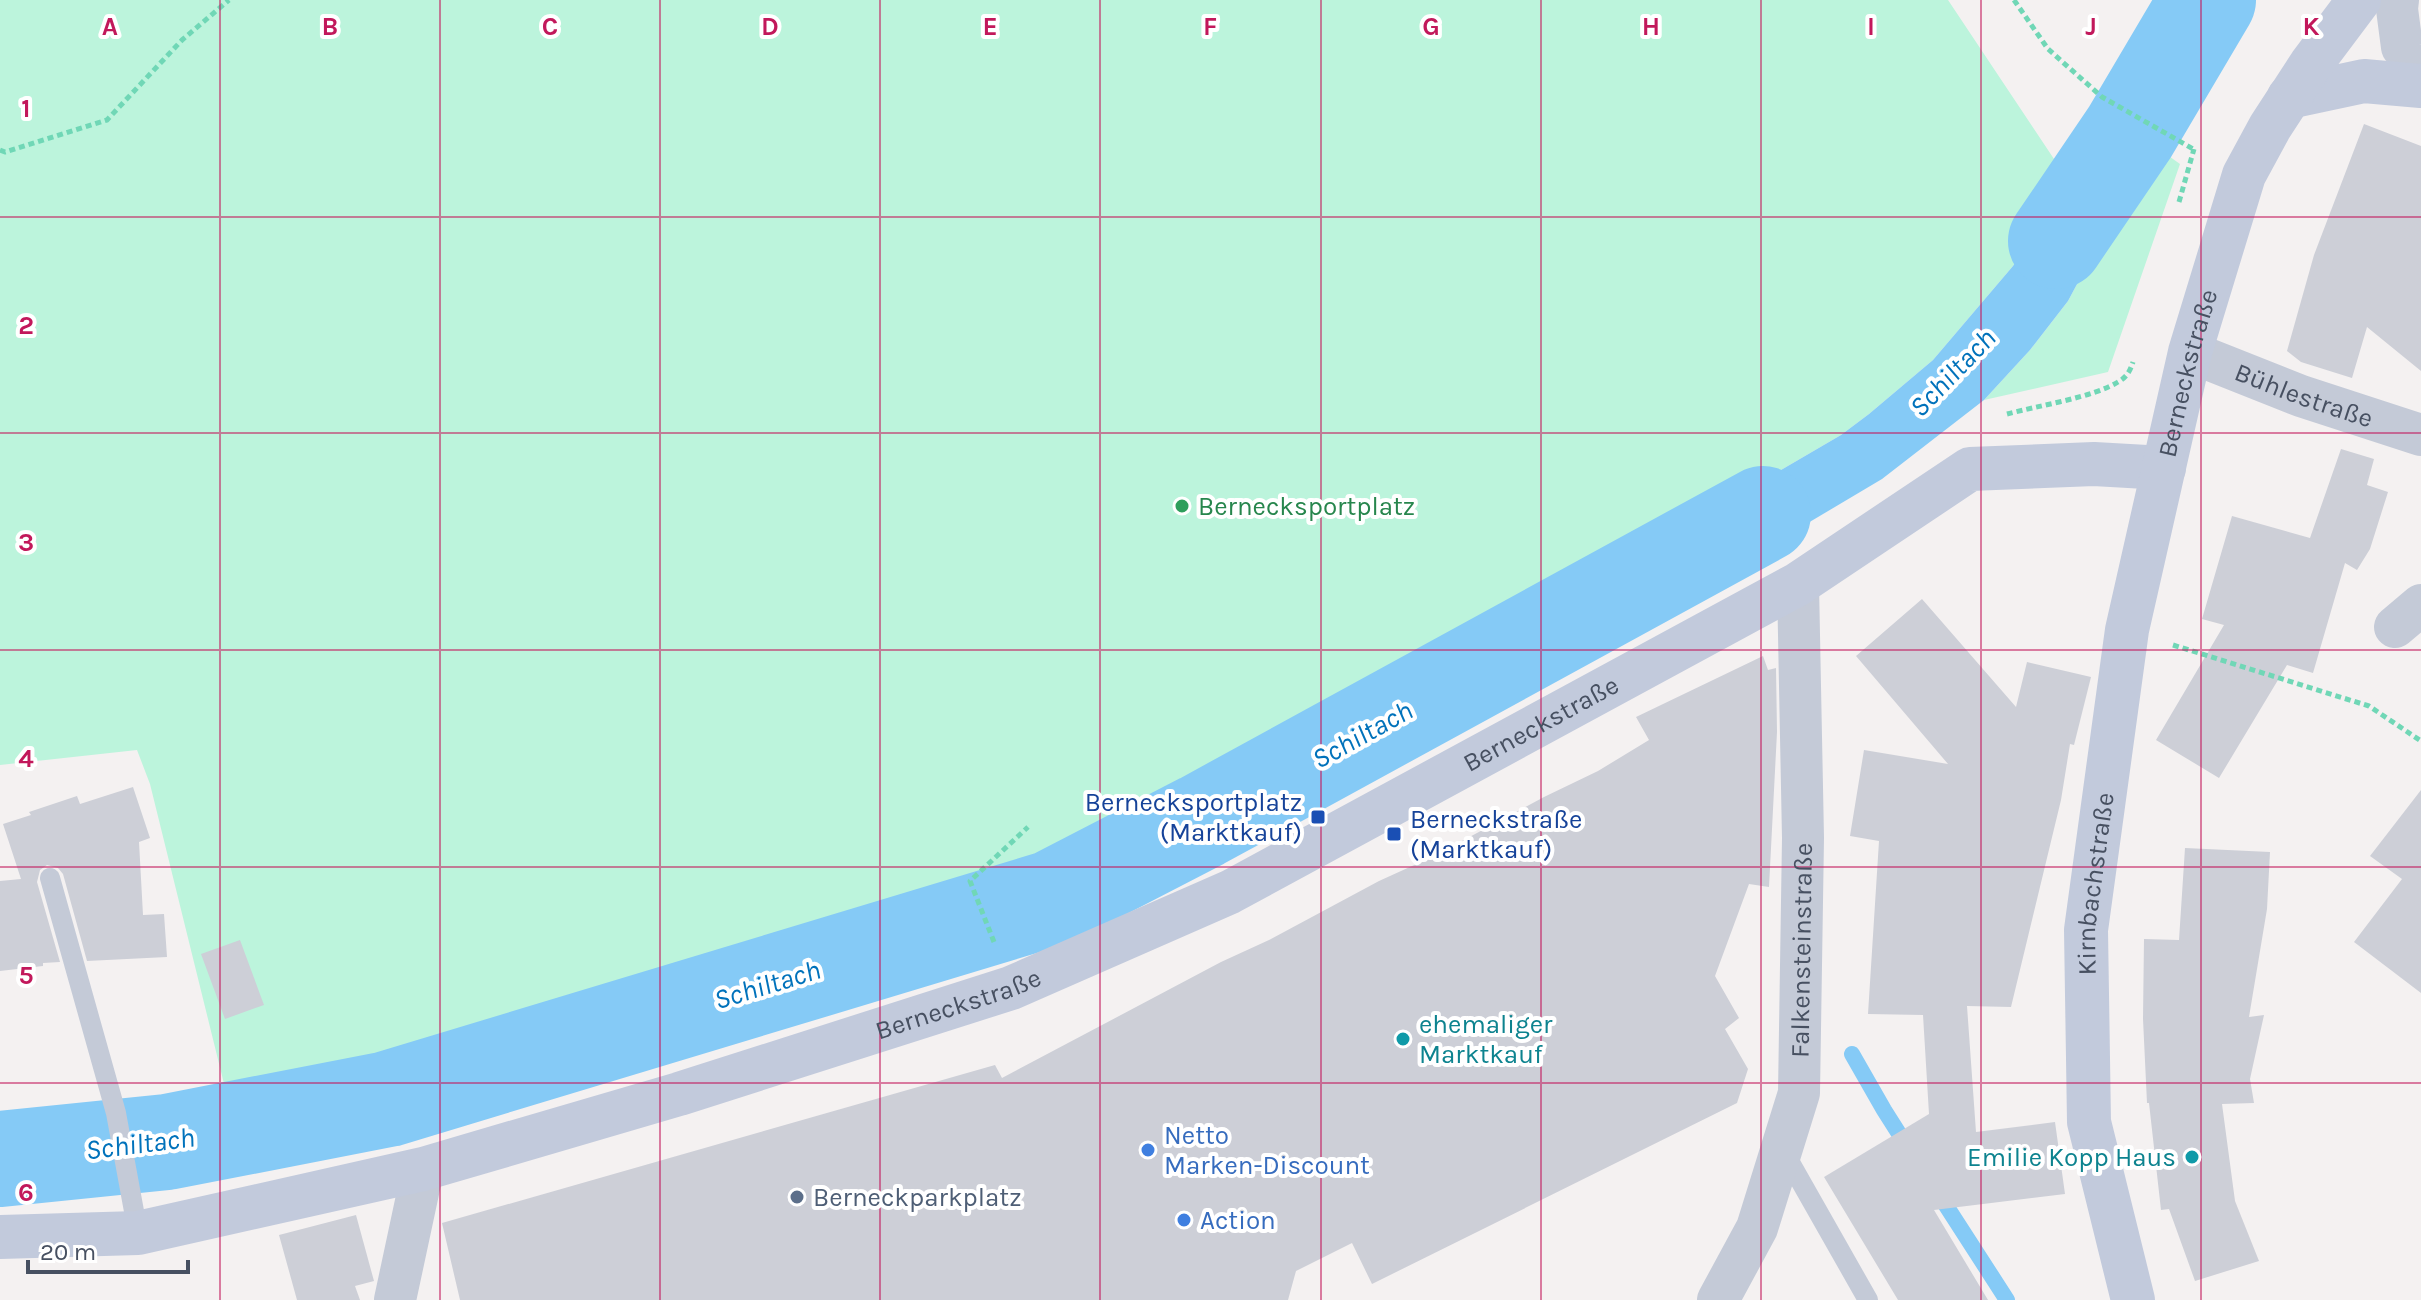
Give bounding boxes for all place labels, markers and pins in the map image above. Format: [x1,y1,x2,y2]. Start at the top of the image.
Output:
place label: Bernecksportplatz [1198,491,1415,522]
marker: Bernecksportplatz [1173,497,1191,515]
place label: Bernecksportplatz (Marktkauf) [1085,787,1302,848]
place label: Berneckstraße (Marktkauf) [1410,804,1582,865]
marker: Bernecksportplatz (Marktkauf) [1309,808,1327,826]
marker: Berneckstraße (Marktkauf) [1385,825,1403,843]
place label: ehemaliger Marktkauf [1419,1009,1553,1070]
marker: ehemaliger Marktkauf [1394,1030,1412,1048]
place label: Netto Marken-Discount [1164,1120,1370,1181]
marker: Netto Marken-Discount [1139,1141,1157,1159]
place label: Emilie Kopp Haus [1967,1142,2176,1173]
marker: Emilie Kopp Haus [2183,1148,2201,1166]
place label: Berneckparkplatz [813,1182,1021,1213]
marker: Berneckparkplatz [788,1188,806,1206]
place label: Action [1200,1205,1276,1236]
marker: Action [1175,1211,1193,1229]

